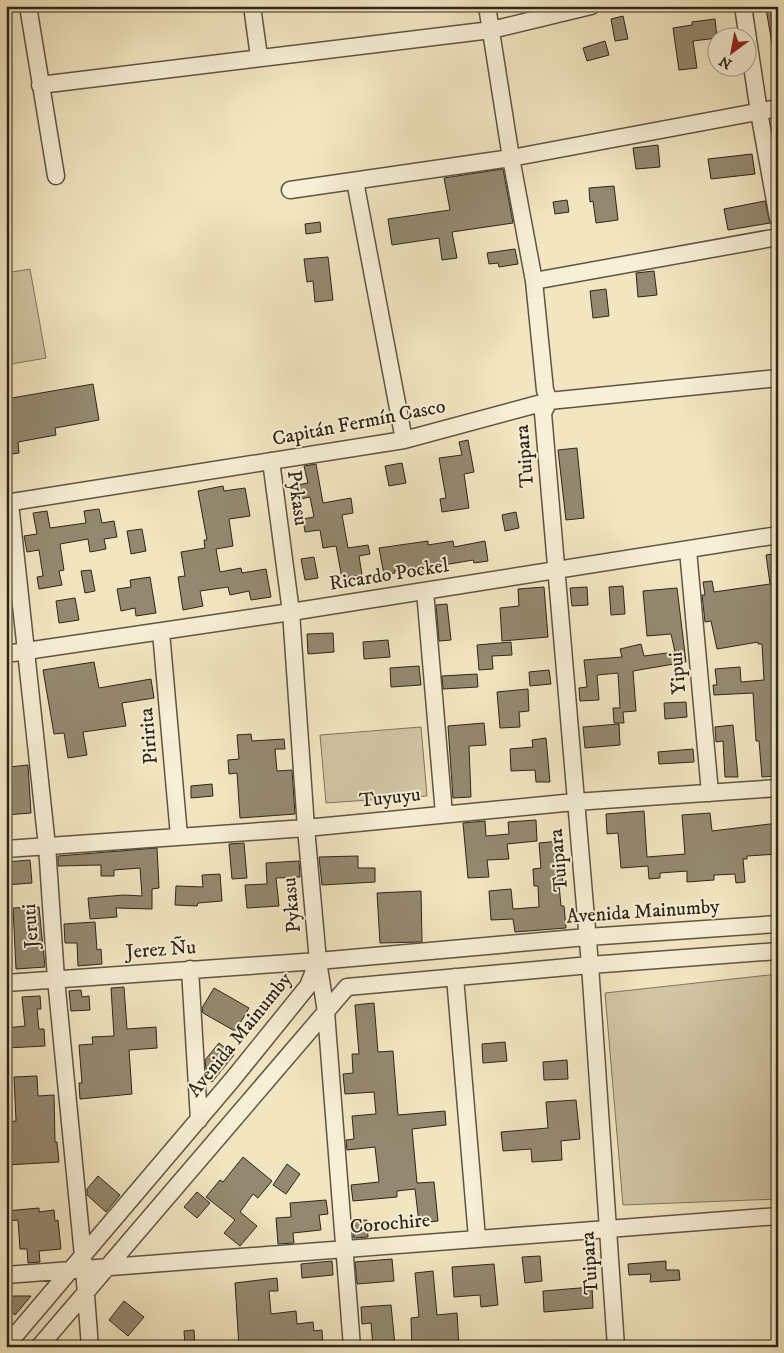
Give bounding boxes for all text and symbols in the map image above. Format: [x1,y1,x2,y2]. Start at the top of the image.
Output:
north arrow [706,28,756,78]
text: N [716,51,735,73]
street label: Capitán Fermín Casco [270,394,448,452]
street label: Tuipara [510,423,540,488]
street label: Pykasu [281,469,313,527]
street label: Ricardo Pockel [328,553,450,597]
street label: Yipui [664,651,692,695]
street label: Piririta [134,706,164,765]
street label: Tuyuyu [358,782,422,814]
street label: Tuipara [544,827,574,892]
street label: Pykasu [277,876,307,934]
street label: Avenida Mainumby [566,894,721,930]
street label: Jeruti [17,903,45,951]
street label: Jerez Ñu [123,934,197,965]
street label: Avenida Mainumby [182,967,298,1103]
street label: Corochire [349,1208,431,1240]
street label: Tuipara [575,1230,605,1295]

